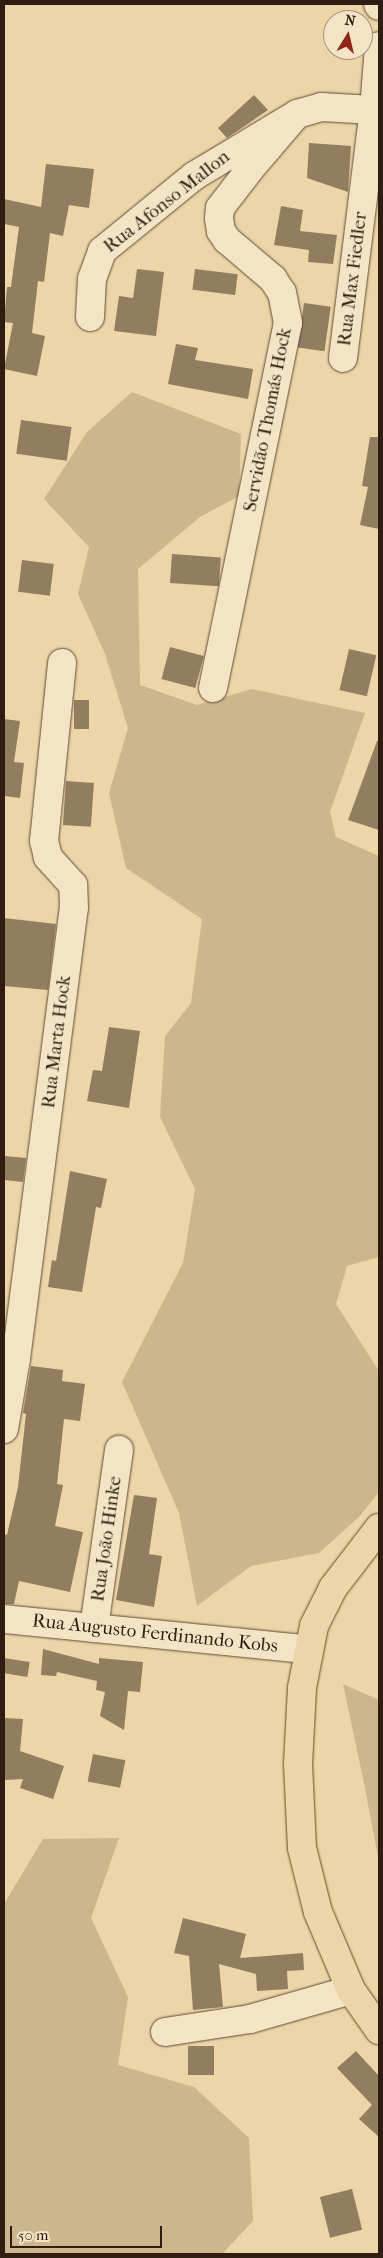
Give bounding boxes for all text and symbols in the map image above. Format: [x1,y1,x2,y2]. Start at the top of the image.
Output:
north arrow [323,10,373,60]
text: N [344,11,357,30]
street label: Rua Afonso Mallon [99,146,235,258]
street label: Rua Max Fiedler [333,210,373,348]
street label: Servidão Thomás Hock [239,326,297,514]
street label: Rua Marta Hock [38,974,76,1110]
street label: Rua João Hinke [87,1475,127,1603]
street label: Rua Augusto Ferdinando Kobs [31,1610,279,1658]
scale bar [12,2216,165,2248]
text: 50 m [18,2226,48,2244]

